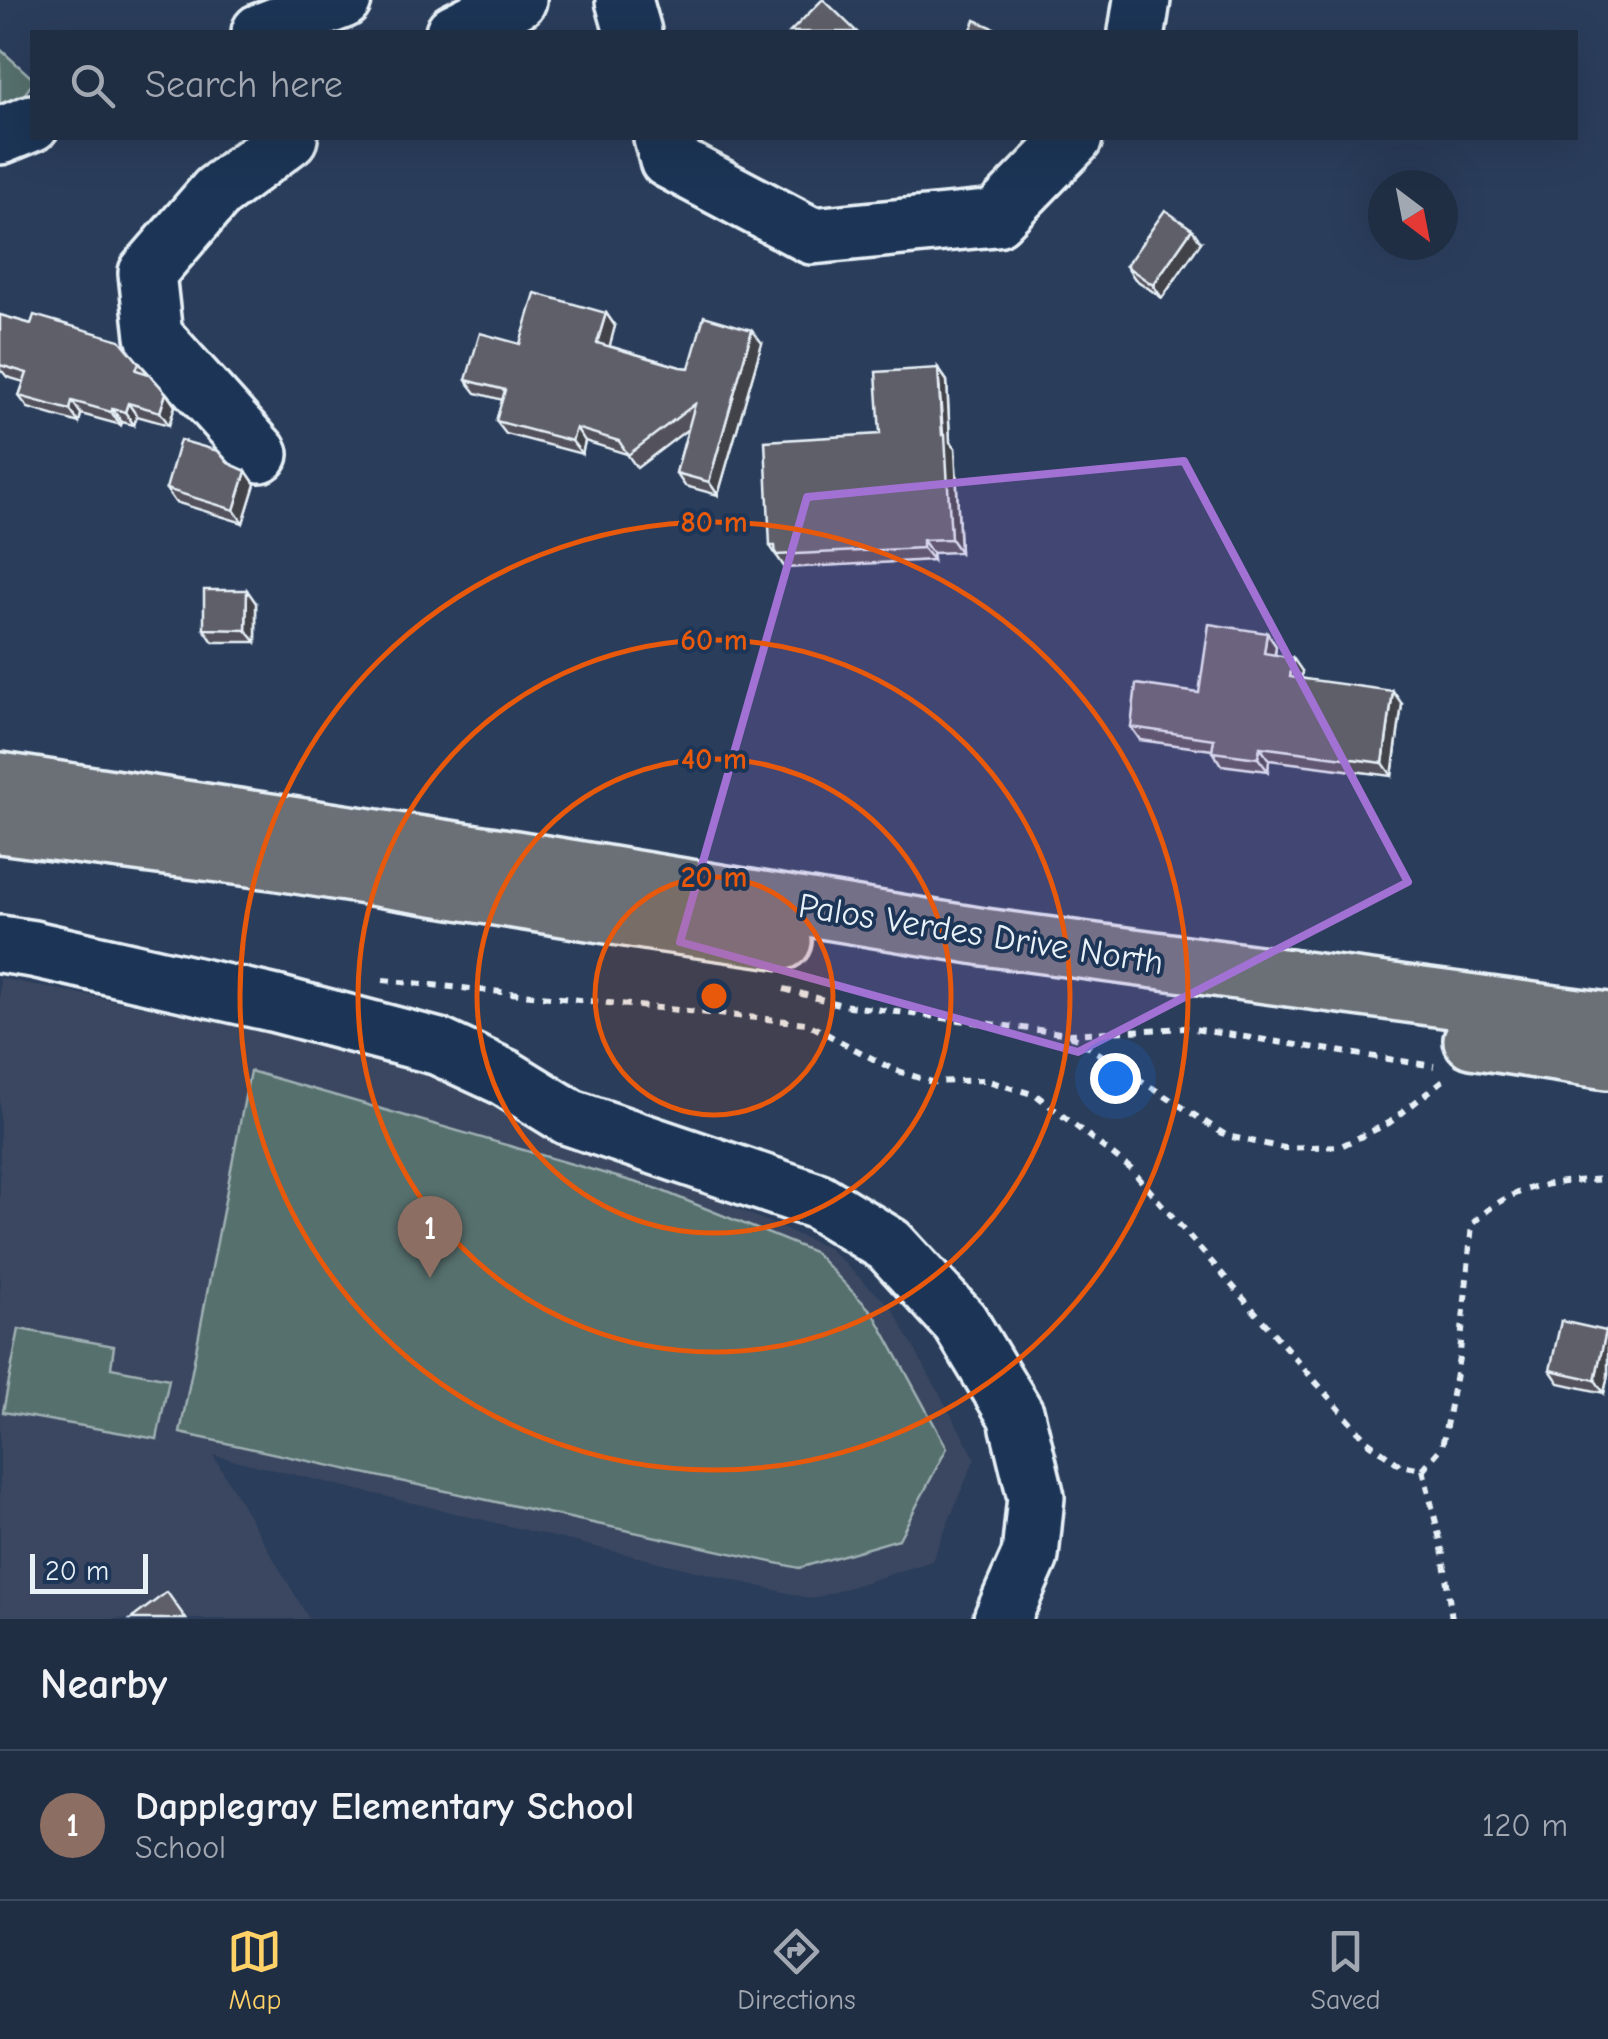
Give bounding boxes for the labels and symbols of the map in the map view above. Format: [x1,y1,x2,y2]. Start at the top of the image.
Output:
north arrow [1368,170,1458,260]
text: 80 m [680,505,748,540]
text: 60 m [680,623,748,658]
text: 40 m [681,742,747,777]
text: 20 m [681,860,747,895]
street label: Palos Verdes Drive North [796,885,1166,983]
centre of rings [696,978,732,1014]
your location [1090,1053,1141,1104]
pin: 1 [398,1196,462,1278]
scale bar [30,1549,148,1594]

